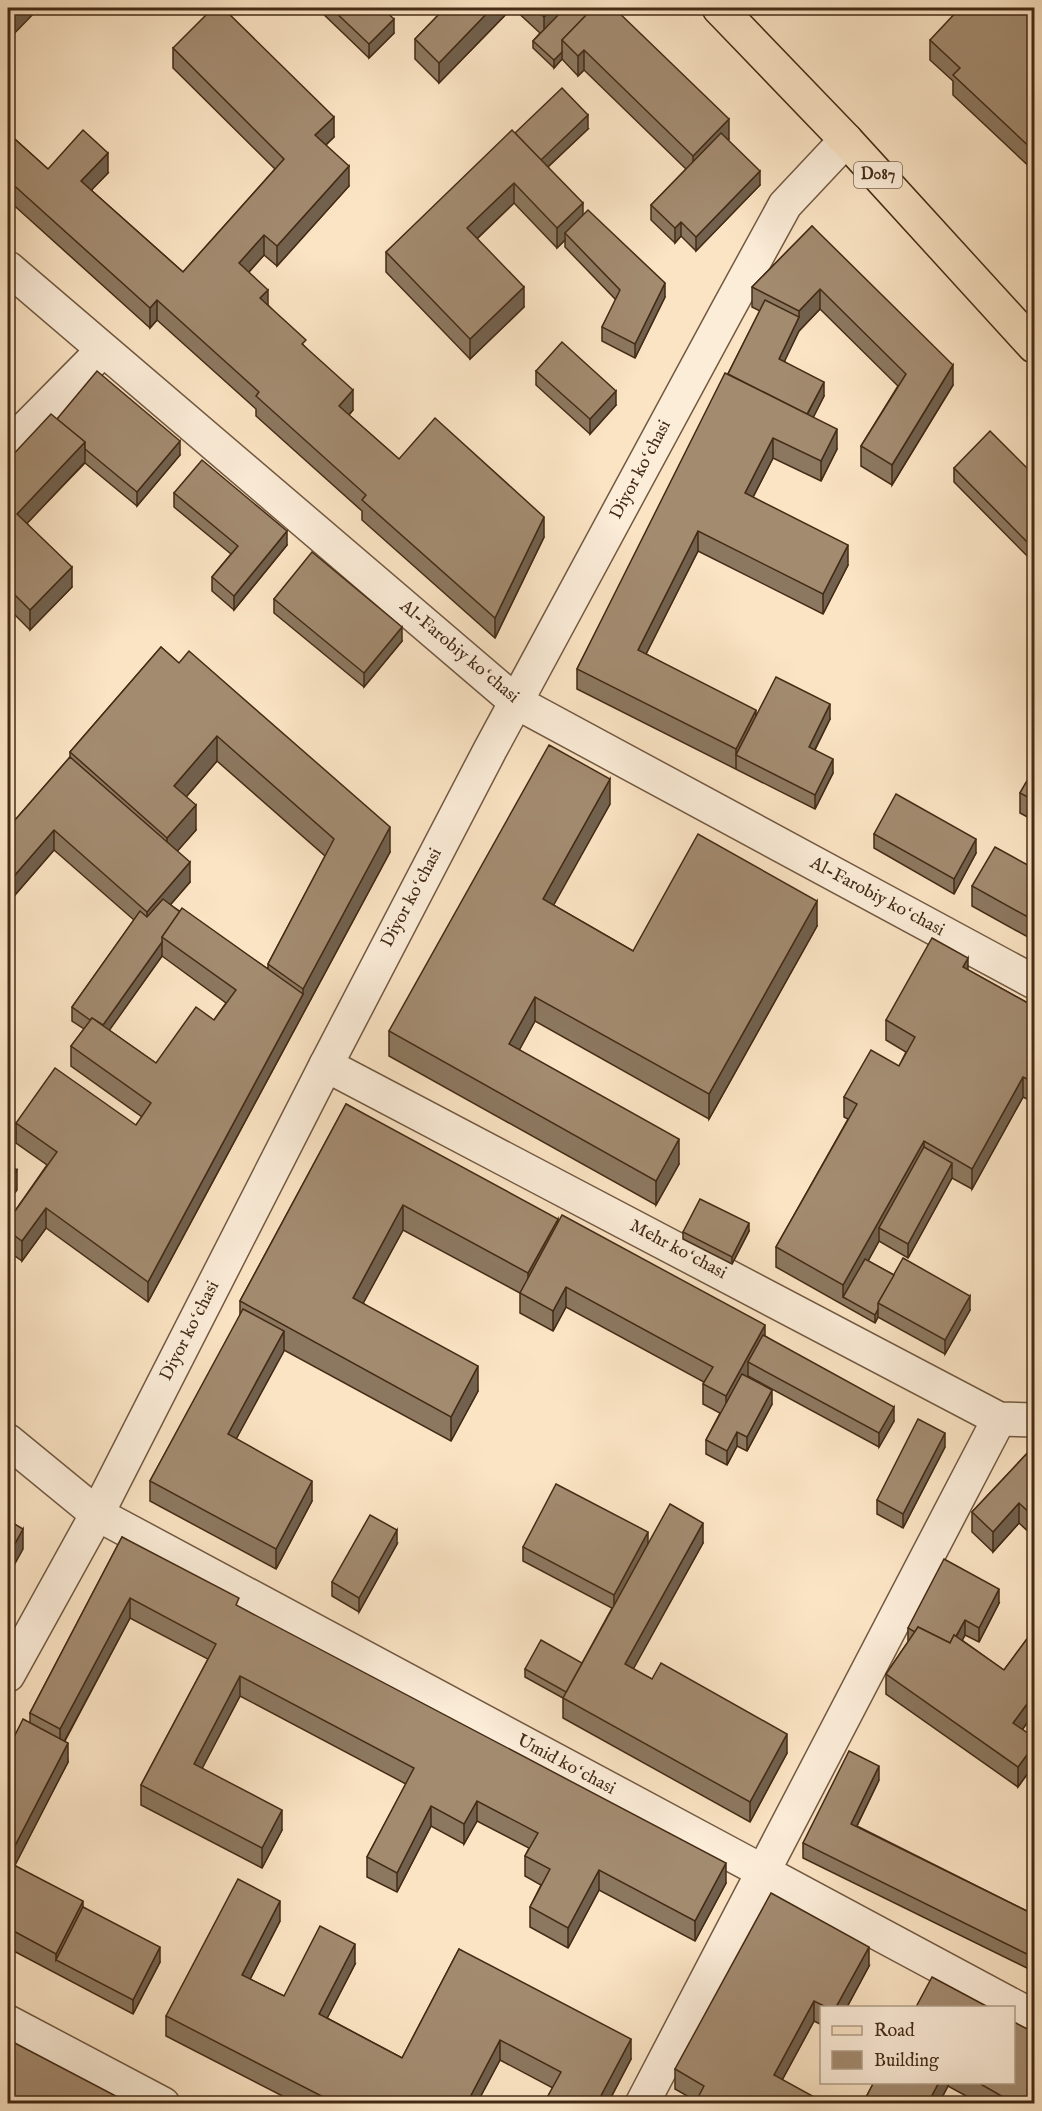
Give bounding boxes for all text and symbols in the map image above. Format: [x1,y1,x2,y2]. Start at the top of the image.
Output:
road number: D087 [854,162,902,188]
street label: Diyor koʻchasi [605,416,677,524]
street label: Al-Farobiy koʻchasi [394,595,524,709]
street label: Diyor koʻchasi [376,844,448,952]
street label: Al-Farobiy koʻchasi [805,851,948,942]
street label: Mehr koʻchasi [626,1215,731,1285]
street label: Diyor koʻchasi [155,1277,225,1385]
street label: Umid koʻchasi [513,1729,619,1801]
legend [820,2006,1015,2084]
text: Road [874,2020,915,2043]
text: Building [874,2050,939,2073]

